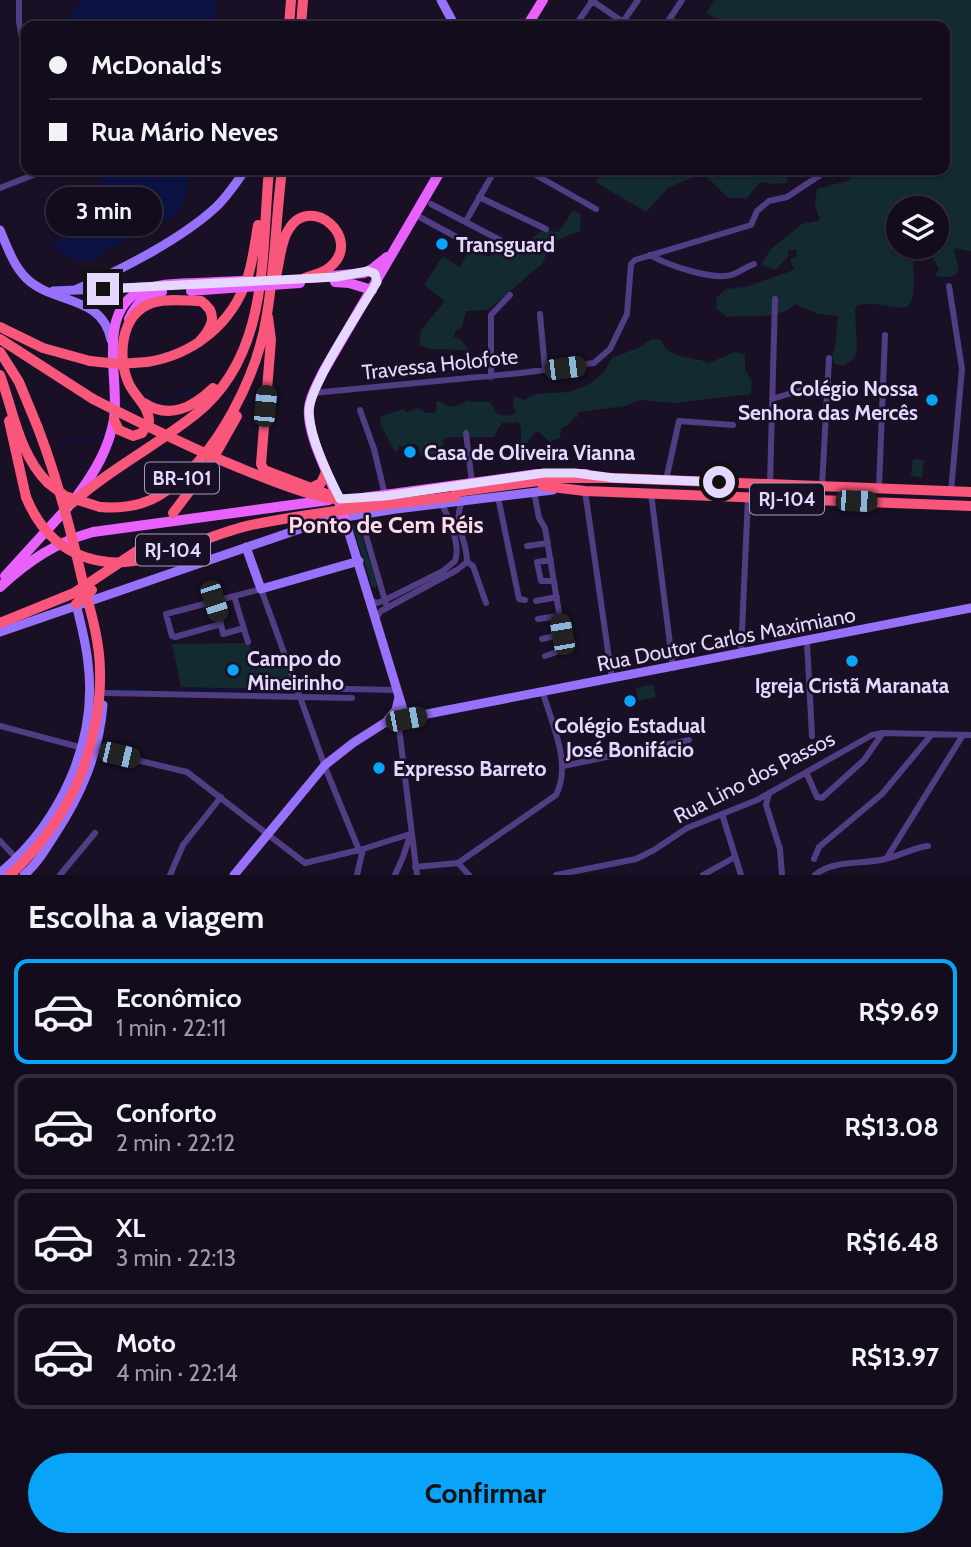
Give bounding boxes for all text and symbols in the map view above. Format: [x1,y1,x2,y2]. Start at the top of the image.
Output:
text: McDonald's [91,49,222,81]
text: Rua Mário Neves [91,116,278,148]
callout: 3 min [45,188,161,236]
map controls [886,196,949,259]
button: layers [886,196,949,259]
text: 3 min [76,197,132,225]
place label: Transguard [456,232,555,257]
marker: Transguard [434,236,450,252]
route end [87,273,119,305]
street label: Travessa Holofote [361,343,520,385]
car [543,355,588,381]
place label: Colégio Nossa Senhora das Mercês [738,376,919,425]
car [253,384,278,428]
marker: Colégio Nossa Senhora das Mercês [924,392,940,408]
place label: Casa de Oliveira Vianna [424,440,636,465]
marker: Casa de Oliveira Vianna [402,444,418,460]
road number: BR-101 [145,463,219,494]
route start [703,466,735,498]
road number: RJ-104 [750,484,824,514]
car [835,490,878,512]
district label: Ponto de Cem Réis [288,510,484,539]
road number: RJ-104 [136,534,210,566]
car [198,578,231,624]
street label: Rua Doutor Carlos Maximiano [595,602,857,676]
car [549,611,576,657]
place label: Campo do Mineirinho [247,646,344,695]
marker: Igreja Cristã Maranata [844,653,860,669]
marker: Campo do Mineirinho [225,662,241,678]
place label: Igreja Cristã Maranata [755,673,950,698]
marker: Colégio Estadual José Bonifácio [622,693,638,709]
car [384,705,429,733]
place label: Colégio Estadual José Bonifácio [554,713,706,762]
street label: Rua Lino dos Passos [669,725,839,828]
car [97,740,142,770]
place label: Expresso Barreto [393,756,547,781]
marker: Expresso Barreto [371,760,387,776]
text: Escolha a viagem [28,897,264,936]
icon: car [32,980,95,1043]
text: Econômico [116,982,242,1014]
text: R$9.69 [858,996,939,1028]
text: 1 min · 22:11 [116,1014,226,1042]
icon: car [32,1095,95,1158]
text: Conforto [116,1097,217,1129]
text: R$13.08 [844,1111,939,1143]
text: 2 min · 22:12 [116,1129,235,1157]
icon: car [32,1210,95,1273]
text: XL [116,1212,145,1244]
text: R$16.48 [846,1226,939,1258]
text: 3 min · 22:13 [116,1244,236,1272]
icon: car [32,1325,95,1388]
text: Moto [116,1327,176,1359]
text: R$13.97 [851,1341,939,1373]
text: 4 min · 22:14 [116,1359,238,1387]
button: Confirmar [28,1453,943,1533]

